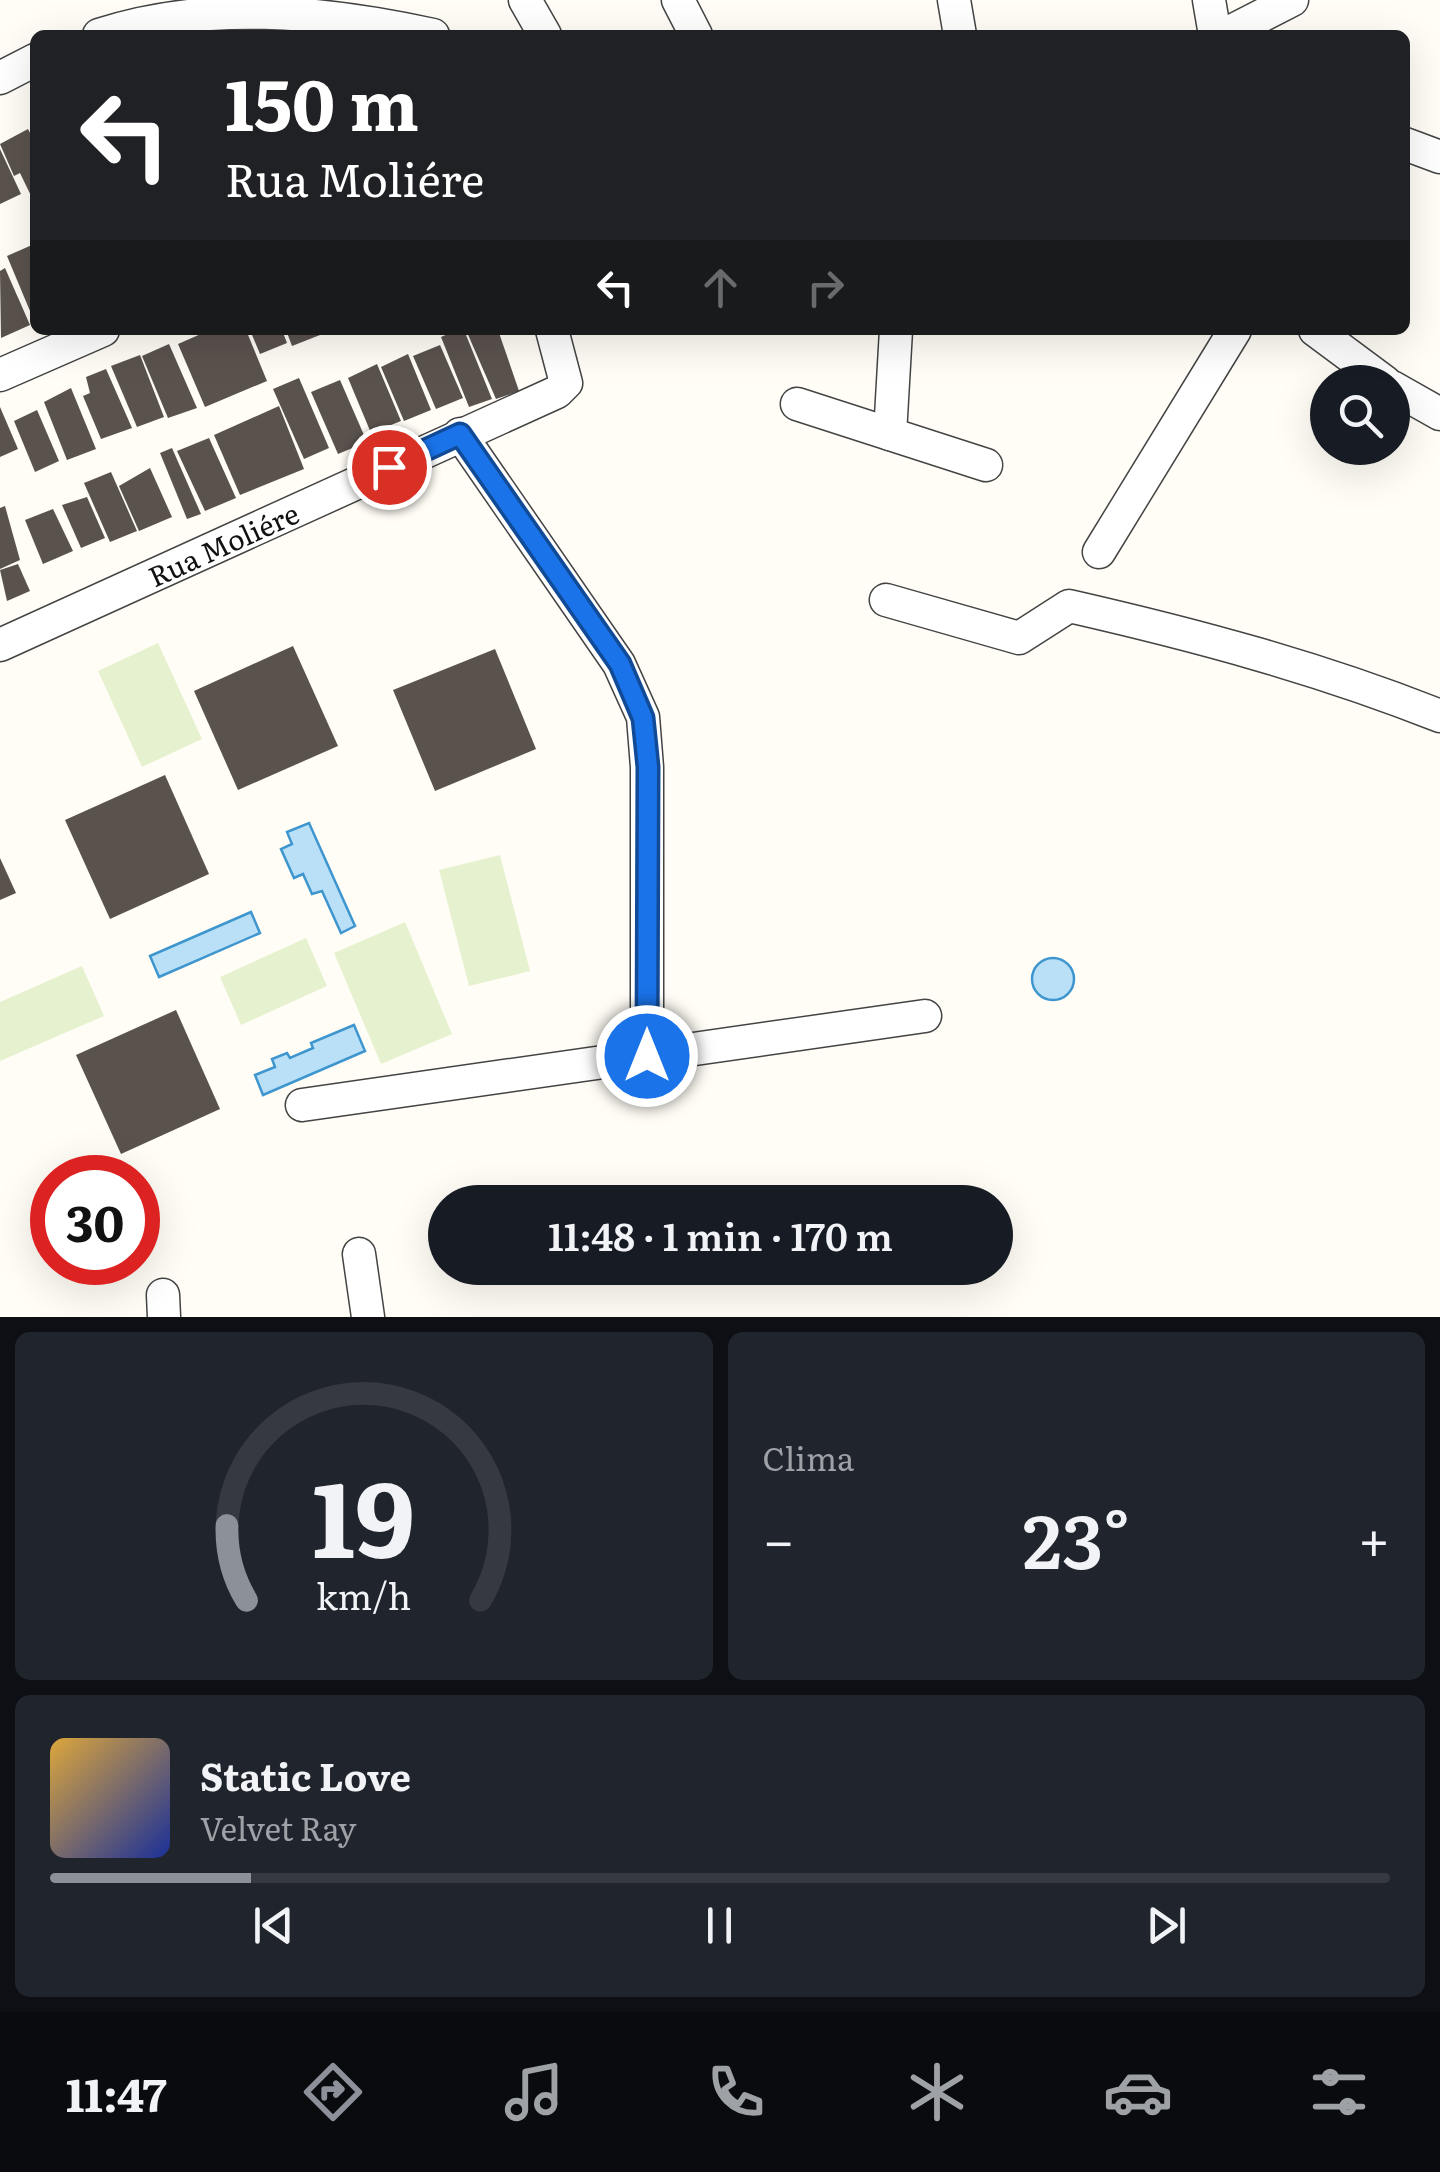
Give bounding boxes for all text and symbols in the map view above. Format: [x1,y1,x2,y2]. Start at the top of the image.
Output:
text: 150 m [225,49,419,153]
icon: left [60,70,190,200]
text: Rua Moliére [225,144,484,211]
icon: left [588,260,643,315]
icon: ahead [693,260,748,315]
icon: right [798,260,853,315]
map controls [1310,365,1410,465]
button: search [1310,365,1410,465]
pin [347,425,432,510]
icon: arrive [362,440,417,495]
street label: Rua Moliére [141,491,305,596]
position arrow [595,1004,699,1108]
speed limit sign: 30 [30,1155,160,1285]
text: 11:48 · 1 min · 170 m [548,1206,893,1263]
text: Clima [763,1433,854,1481]
text: 19 [312,1436,415,1590]
text: 23° [1023,1481,1130,1592]
text: − [763,1496,795,1578]
text: + [1358,1496,1390,1578]
text: km/h [316,1568,411,1621]
text: Static Love [200,1746,411,1803]
text: Velvet Ray [200,1803,356,1851]
icon: previous [246,1898,301,1953]
icon: pause [692,1898,747,1953]
icon: next [1139,1898,1194,1953]
icon: directions [298,2057,368,2127]
icon: music [499,2057,569,2127]
icon: phone [701,2057,771,2127]
icon: climate [902,2057,972,2127]
icon: car [1103,2057,1173,2127]
icon: filters [1304,2057,1374,2127]
text: 11:47 [66,2059,167,2126]

